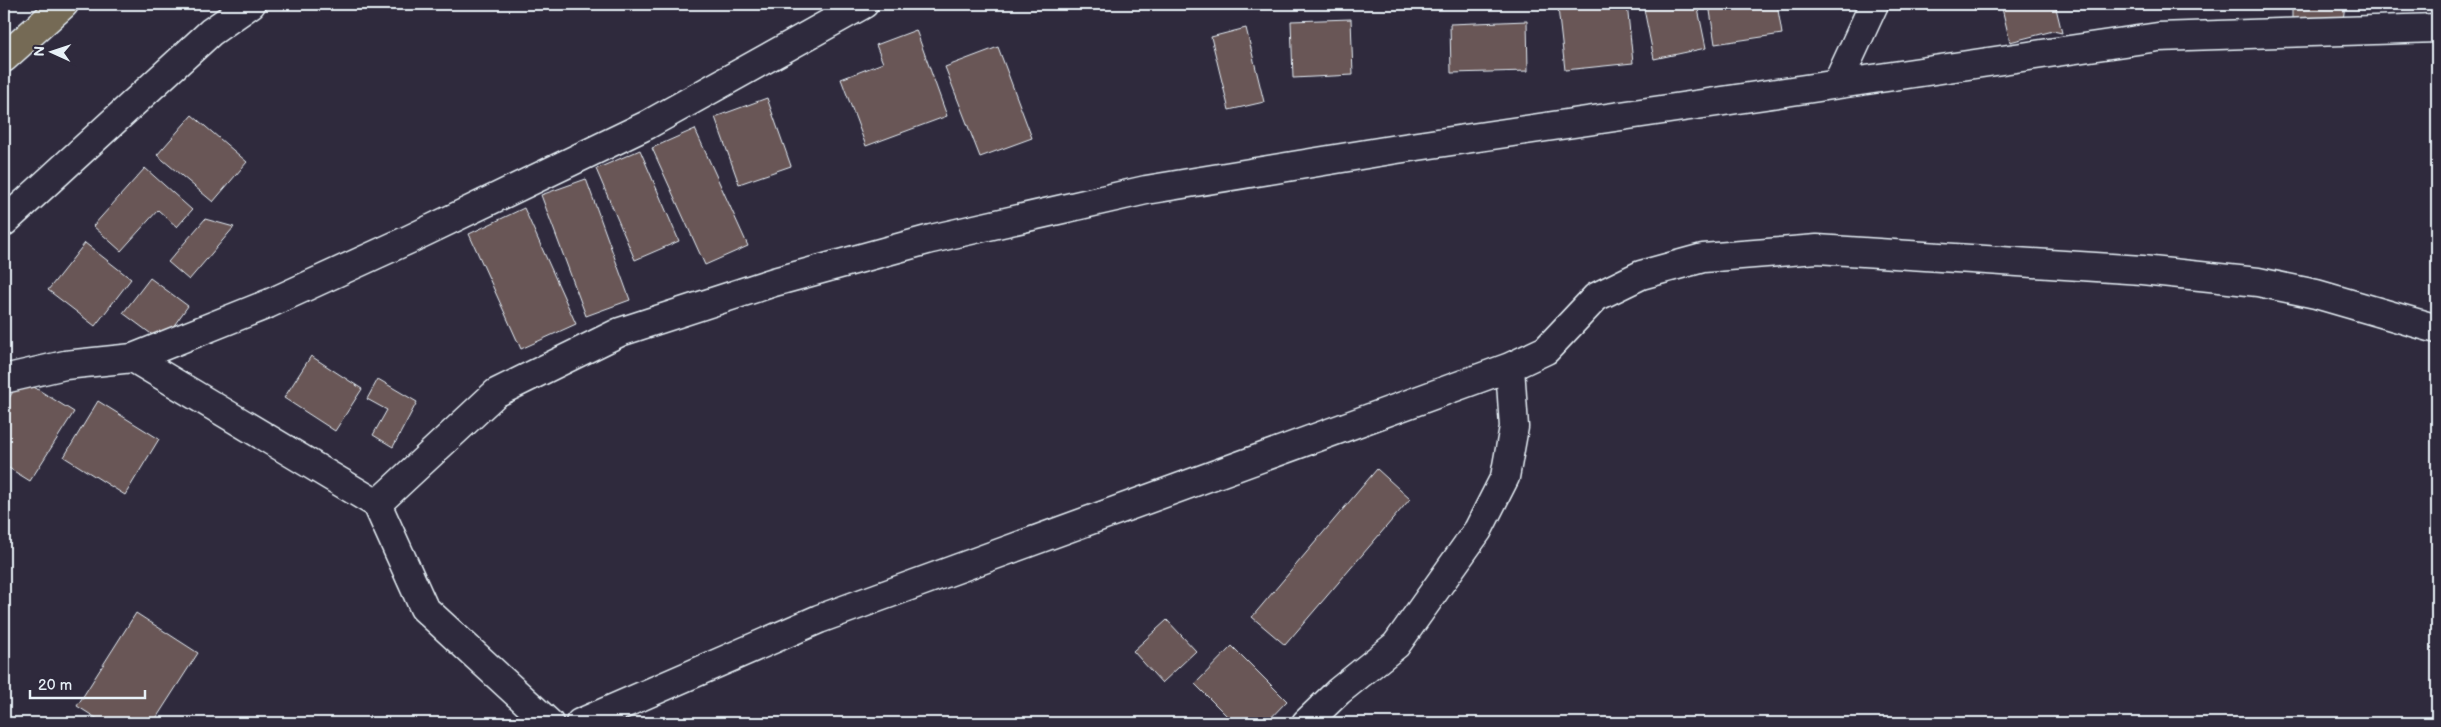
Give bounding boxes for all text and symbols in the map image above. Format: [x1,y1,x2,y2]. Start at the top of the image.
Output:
north arrow [28,28,78,78]
text: N [31,46,48,57]
scale bar [30,667,145,699]
text: 20 m [38,676,72,695]

